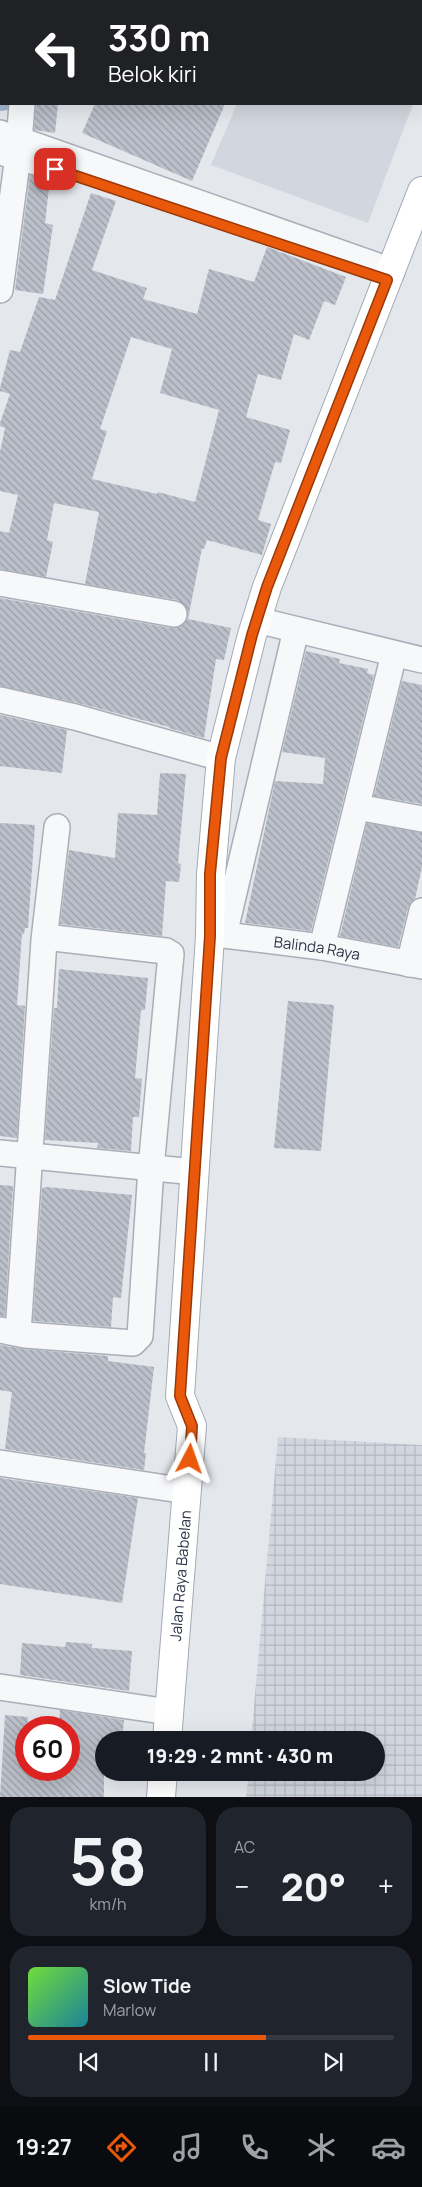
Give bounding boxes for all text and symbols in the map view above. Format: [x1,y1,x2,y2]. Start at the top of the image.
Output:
text: 330 m [108,14,210,62]
icon: left [25,20,90,85]
text: Belok kiri [108,59,197,89]
pin [34,148,76,190]
icon: arrive [41,155,69,183]
street label: Balinda Raya [273,931,362,965]
position arrow [163,1432,215,1484]
street label: Jalan Raya Babelan [164,1509,196,1642]
speed limit sign: 60 [15,1716,80,1781]
text: 19:29 · 2 mnt · 430 m [147,1743,333,1769]
text: 58 [69,1816,147,1905]
text: AC [234,1836,255,1858]
text: 20° [281,1860,346,1912]
text: − [234,1867,249,1905]
text: + [378,1867,394,1905]
text: km/h [89,1893,127,1915]
text: Slow Tide [103,1973,191,1999]
text: Marlow [103,1999,156,2021]
icon: previous [75,2048,103,2076]
icon: pause [197,2048,225,2076]
icon: next [319,2048,347,2076]
icon: directions [104,2130,139,2165]
icon: music [170,2130,205,2165]
icon: phone [237,2130,272,2165]
icon: climate [304,2130,339,2165]
icon: car [371,2130,406,2165]
text: 19:27 [16,2132,72,2162]

